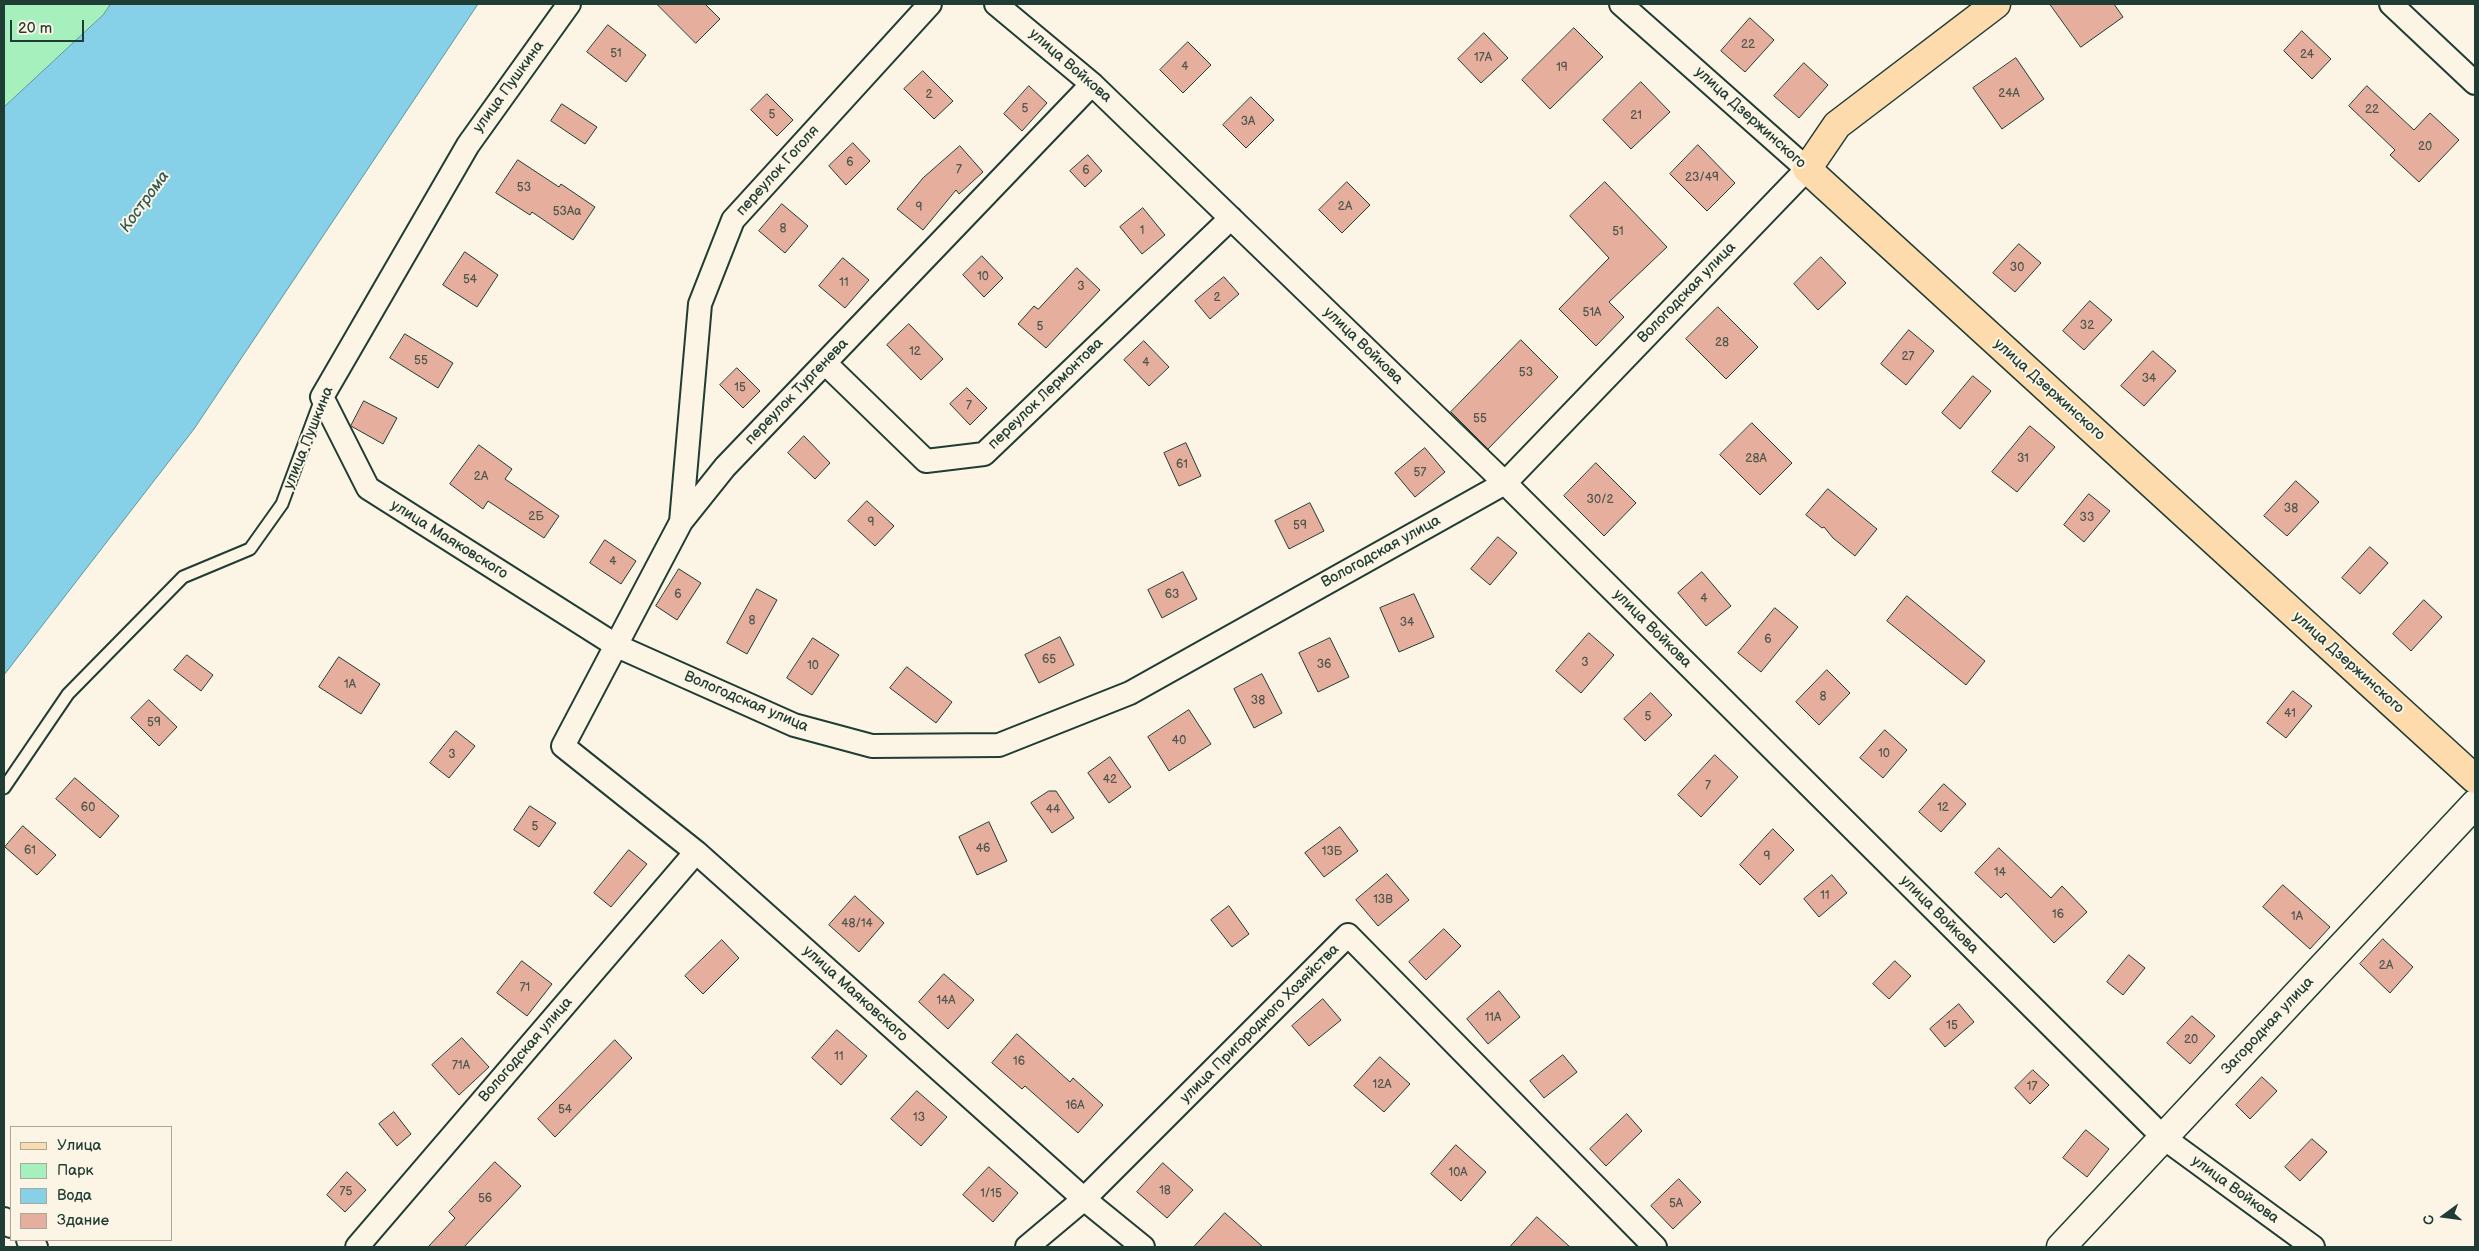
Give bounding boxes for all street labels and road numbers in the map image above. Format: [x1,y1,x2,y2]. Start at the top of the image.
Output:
street label: улица Войкова [1025,25,1115,107]
street label: улица Пушкина [470,38,548,136]
street label: улица Дзержинского [1691,63,1809,173]
street label: переулок Гоголя [733,122,823,220]
street label: Вологодская улица [1634,239,1740,347]
street label: улица Войкова [1319,303,1407,389]
street label: переулок Лермонтова [985,334,1107,454]
street label: переулок Тургенева [742,335,852,449]
street label: улица Дзержинского [1990,335,2108,445]
street label: улица Пушкина [280,384,338,492]
street label: улица Маяковского [387,497,511,583]
street label: Вологодская улица [1318,512,1444,592]
street label: улица Войкова [1609,586,1695,672]
street label: улица Дзержинского [2289,608,2407,718]
street label: Вологодская улица [681,668,811,736]
street label: улица Войкова [1896,872,1982,958]
street label: улица Пригородного Хозяйства [1177,941,1343,1107]
street label: улица Маяковского [799,942,911,1046]
street label: Загородная улица [2218,973,2318,1079]
street label: Вологодская улица [475,994,577,1106]
street label: улица Войкова [2188,1152,2282,1228]

